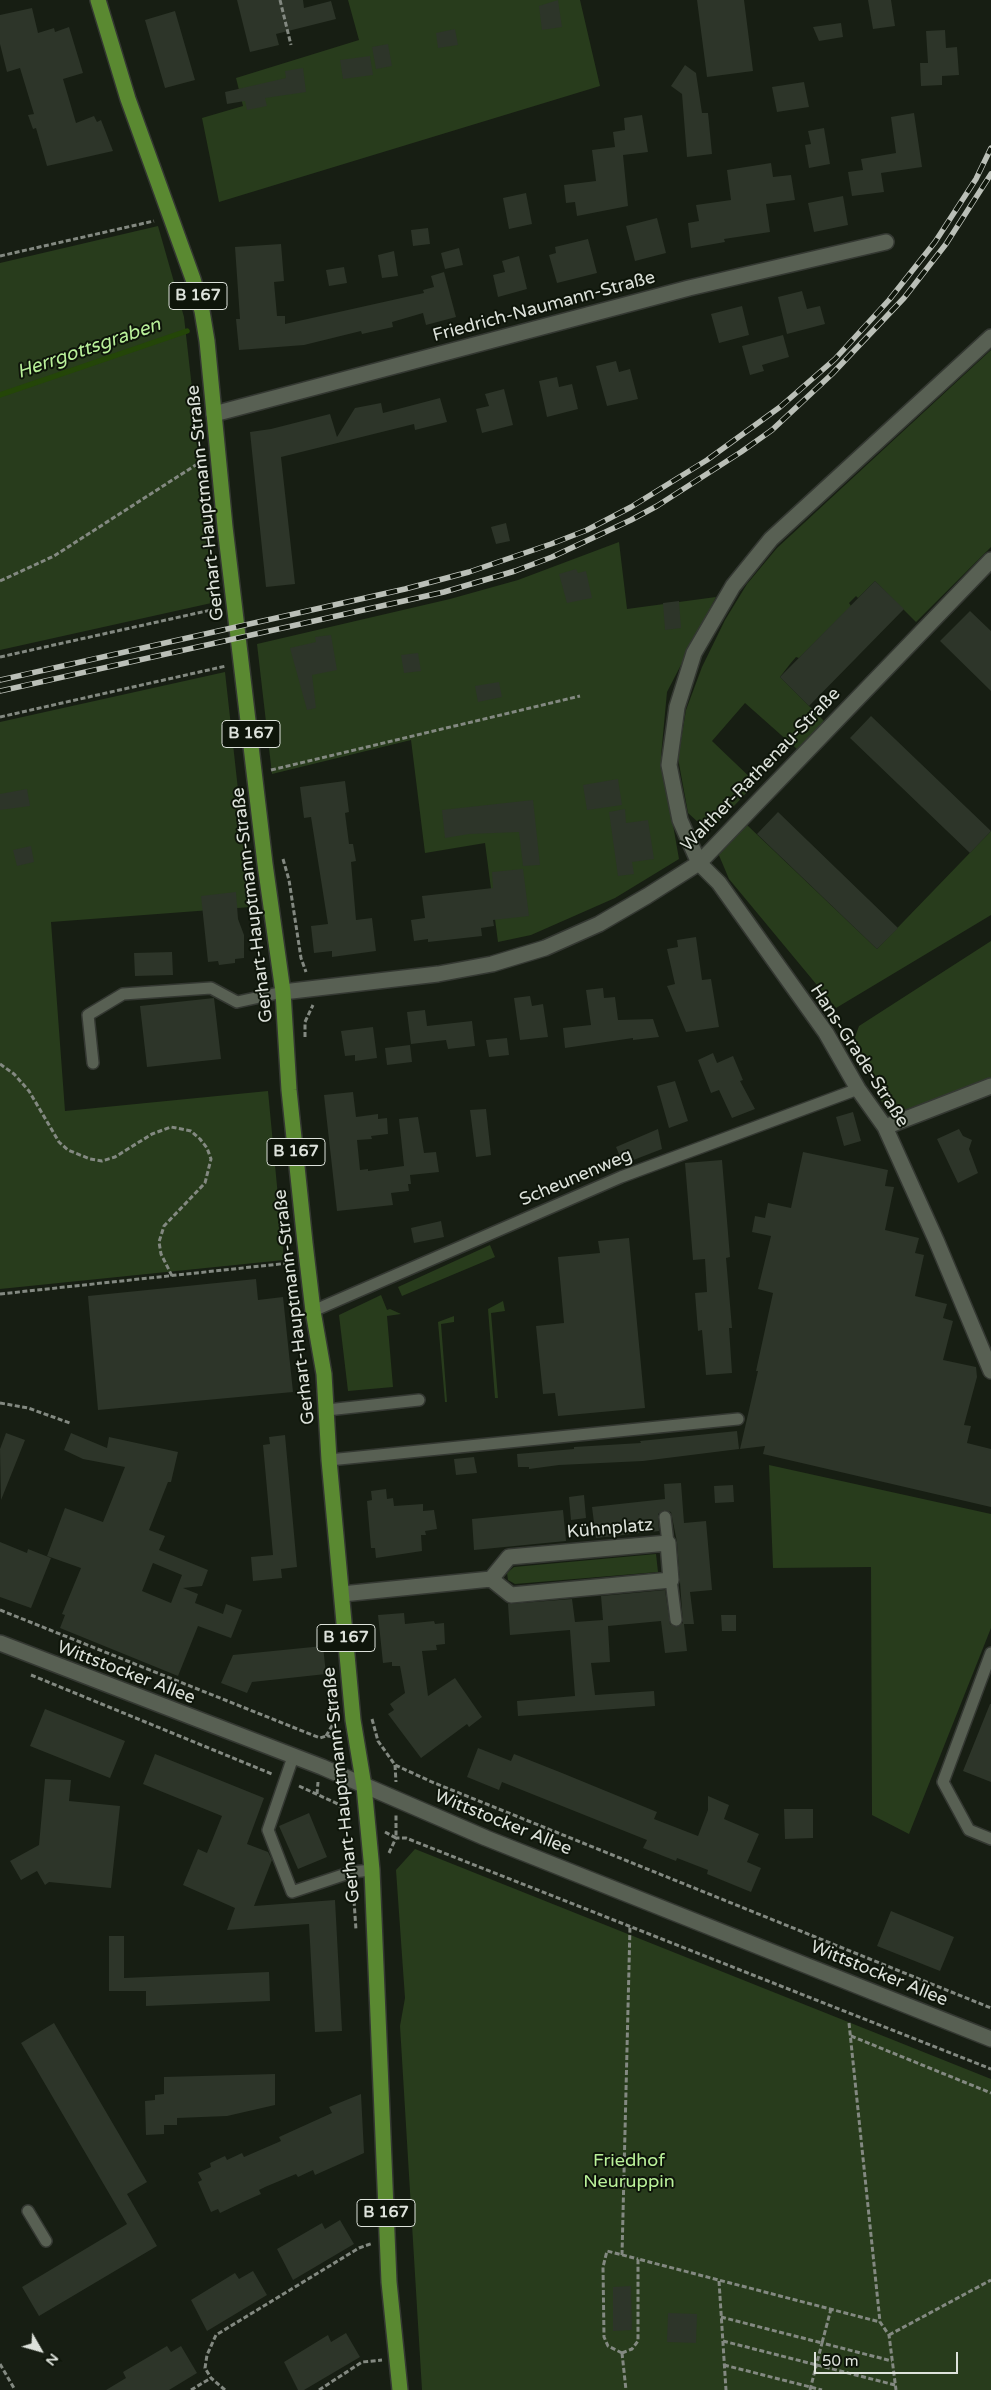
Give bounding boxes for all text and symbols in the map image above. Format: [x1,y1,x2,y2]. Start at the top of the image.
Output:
street label: Friedrich-Naumann-Straße [430,267,658,347]
road number: B 167 [169,282,227,310]
water label: Herrgottsgraben [14,314,164,384]
street label: Gerhart-Hauptmann-Straße [183,384,229,622]
street label: Walther-Rathenau-Straße [677,683,845,857]
road number: B 167 [222,721,280,748]
street label: Gerhart-Hauptmann-Straße [228,786,278,1024]
street label: Hans-Grade-Straße [805,981,913,1131]
road number: B 167 [267,1138,325,1166]
street label: Scheunenweg [516,1145,636,1211]
street label: Gerhart-Hauptmann-Straße [270,1188,320,1426]
street label: Kühnplatz [566,1514,654,1544]
road number: B 167 [317,1625,375,1652]
street label: Wittstocker Allee [54,1637,198,1709]
street label: Gerhart-Hauptmann-Straße [319,1666,365,1904]
street label: Wittstocker Allee [431,1786,575,1860]
street label: Wittstocker Allee [807,1937,951,2011]
park label: Friedhof Neuruppin [583,2150,675,2192]
road number: B 167 [357,2200,415,2226]
north arrow [15,2325,65,2375]
scale bar [816,2342,960,2374]
text: N [42,2350,62,2369]
text: 50 m [822,2352,859,2370]

